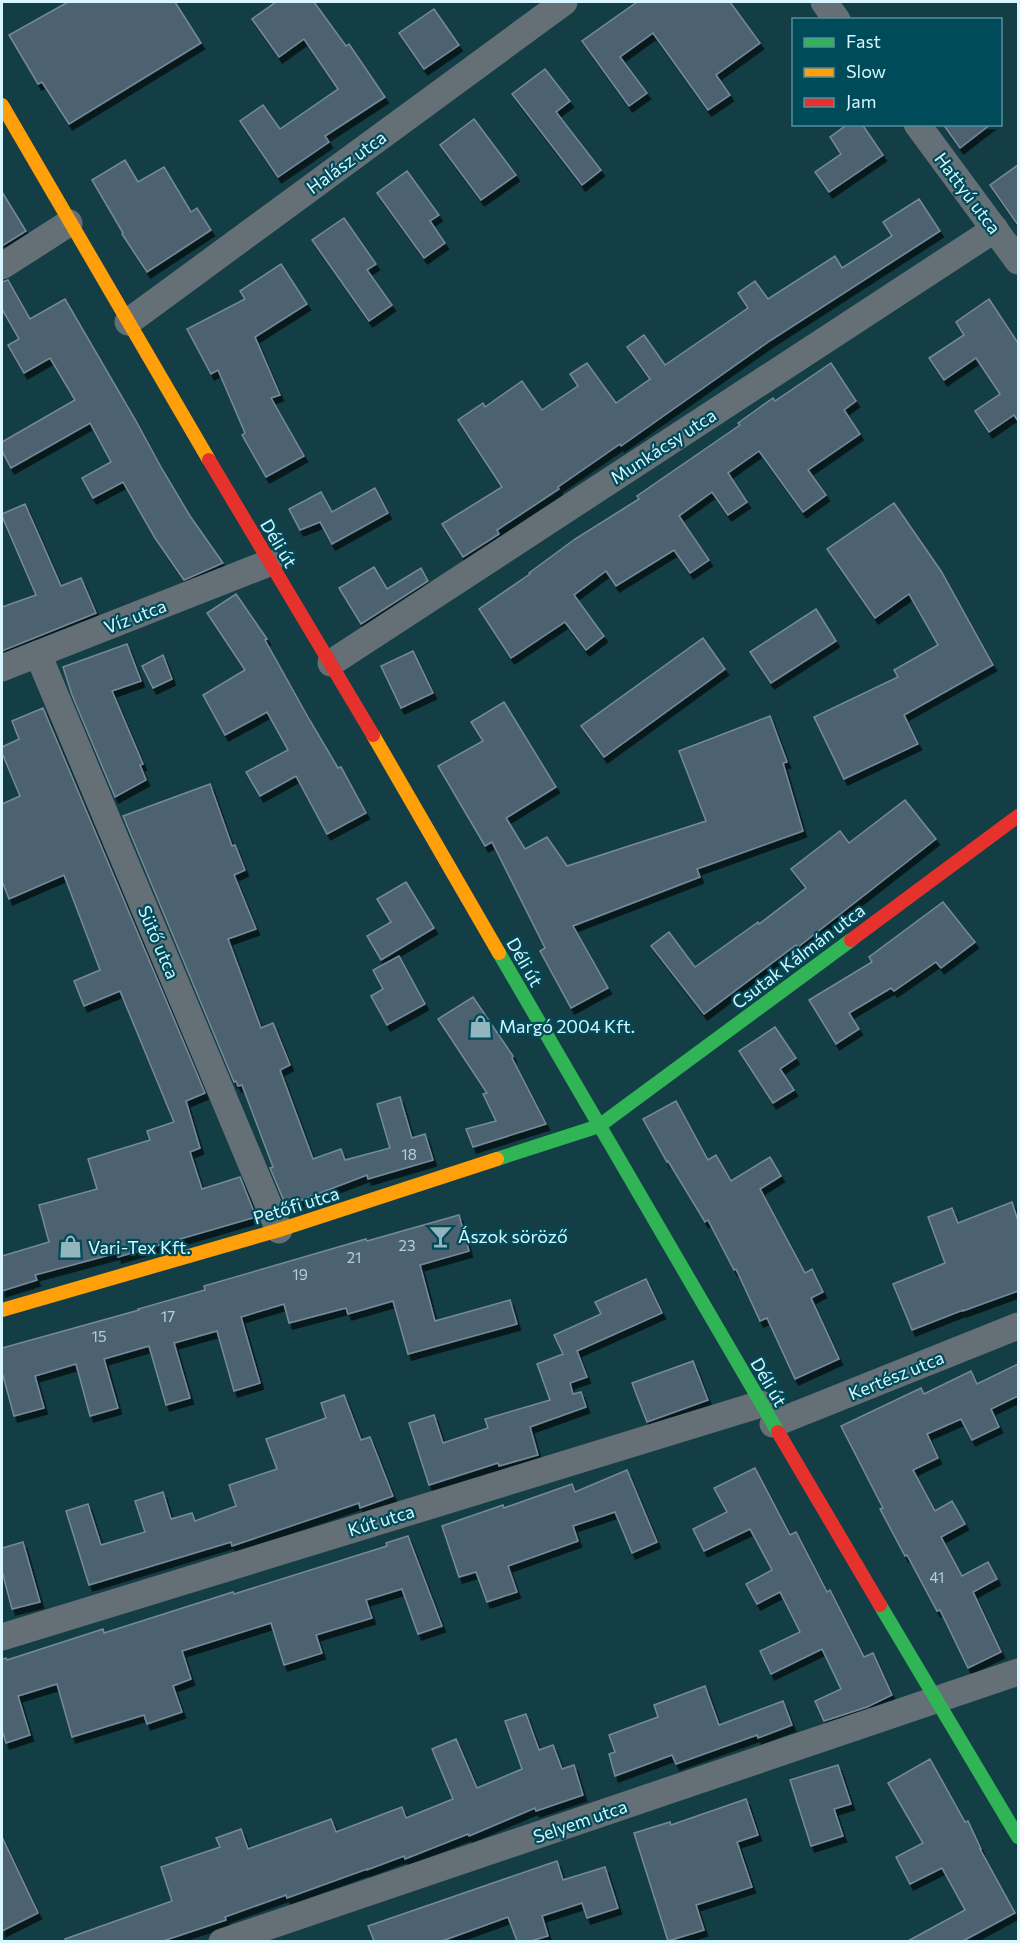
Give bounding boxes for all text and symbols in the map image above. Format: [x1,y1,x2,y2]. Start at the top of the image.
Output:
legend [792,18,1002,126]
text: Fast [846,30,881,52]
text: Slow [846,60,886,82]
text: Jam [846,90,876,112]
street label: Halász utca [302,126,390,198]
street label: Hattyú utca [930,148,1006,238]
street label: Munkácsy utca [606,404,720,488]
street label: Déli út [256,515,302,571]
street label: Víz utca [101,594,169,638]
street label: Csutak Kálmán utca [727,899,869,1013]
street label: Sütő utca [134,902,184,982]
street label: Déli út [502,934,548,990]
shop icon: Margó 2004 Kft. [468,1013,494,1039]
place label: Margó 2004 Kft. [499,1015,635,1037]
house number: 18 [401,1145,417,1163]
street label: Petőfi utca [250,1181,342,1229]
bar icon: Ászok söröző [427,1223,453,1249]
place label: Ászok söröző [458,1225,568,1247]
shop icon: Vari-Tex Kft. [57,1234,83,1260]
place label: Vari-Tex Kft. [88,1236,191,1258]
house number: 23 [399,1236,415,1254]
house number: 21 [347,1248,361,1266]
house number: 19 [292,1265,308,1283]
house number: 17 [161,1307,175,1325]
house number: 15 [91,1327,107,1345]
street label: Kertész utca [845,1346,947,1404]
street label: Déli út [746,1354,792,1410]
street label: Kút utca [345,1499,417,1541]
house number: 41 [930,1568,944,1586]
street label: Selyem utca [530,1795,630,1847]

